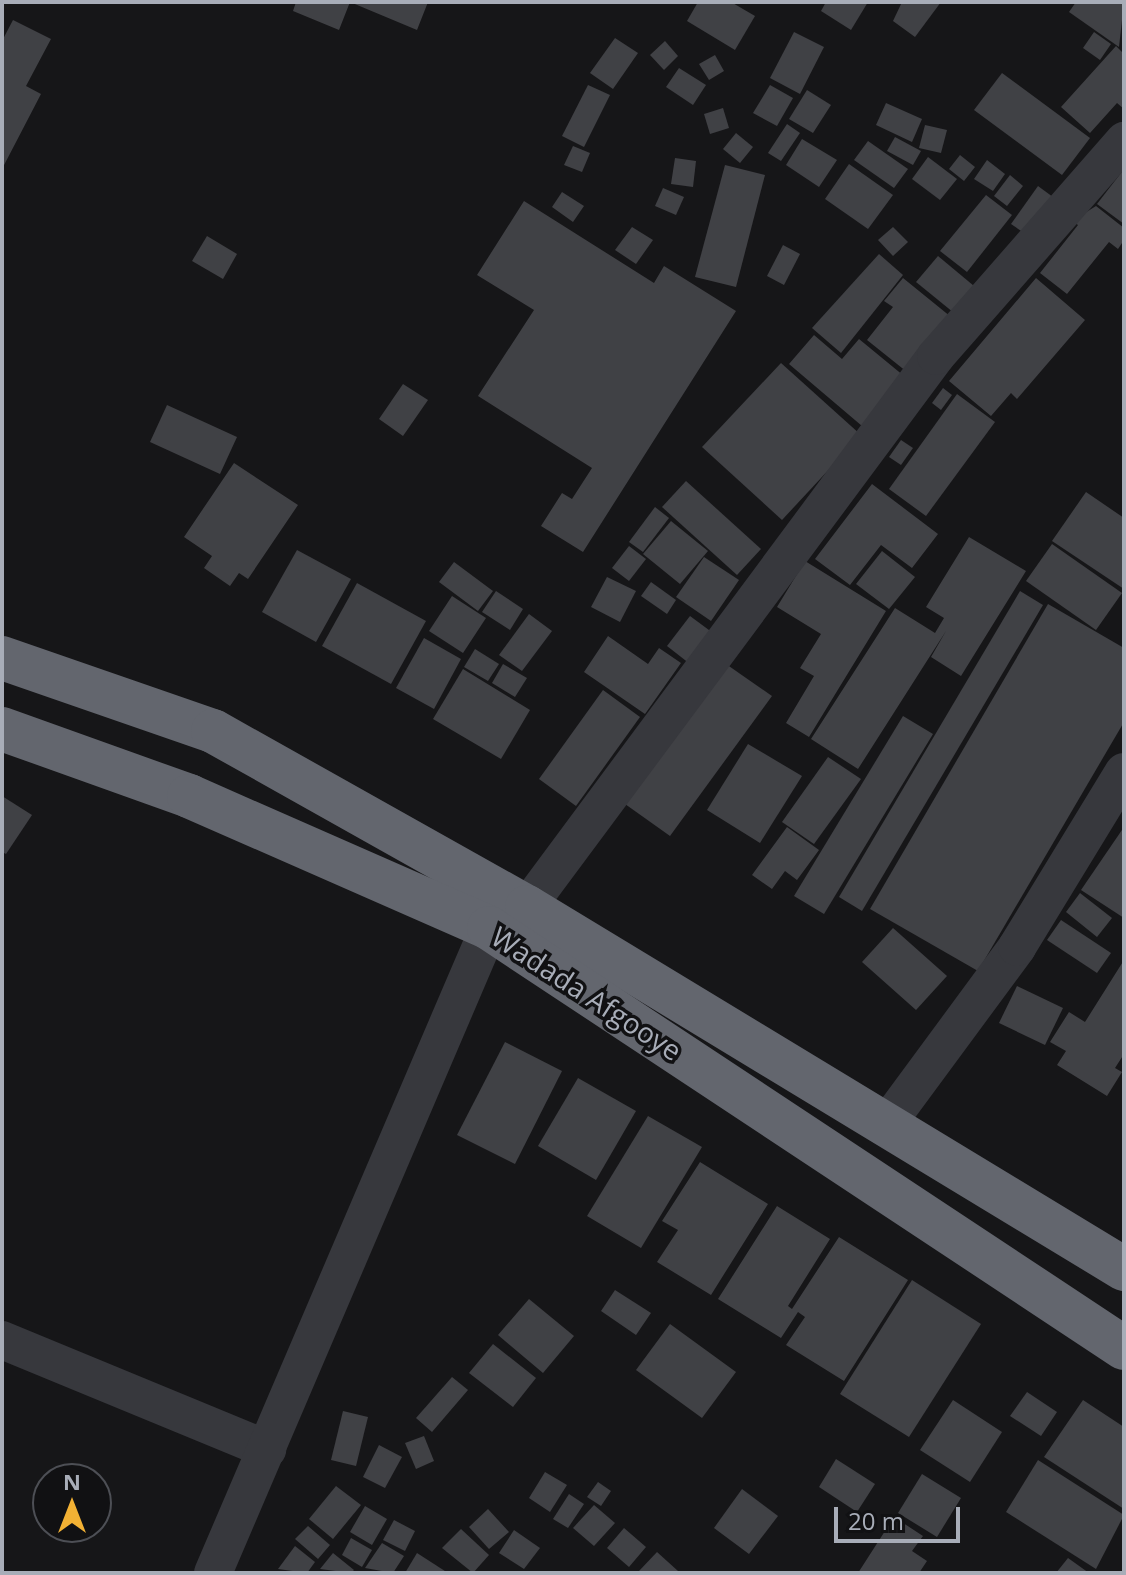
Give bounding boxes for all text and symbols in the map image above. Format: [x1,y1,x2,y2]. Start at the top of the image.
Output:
street label: Wadada Afgooye [486,919,688,1067]
north arrow [32,1463,112,1543]
text: N [63,1466,81,1496]
scale bar [838,1491,964,1541]
text: 20 m [848,1504,904,1537]

